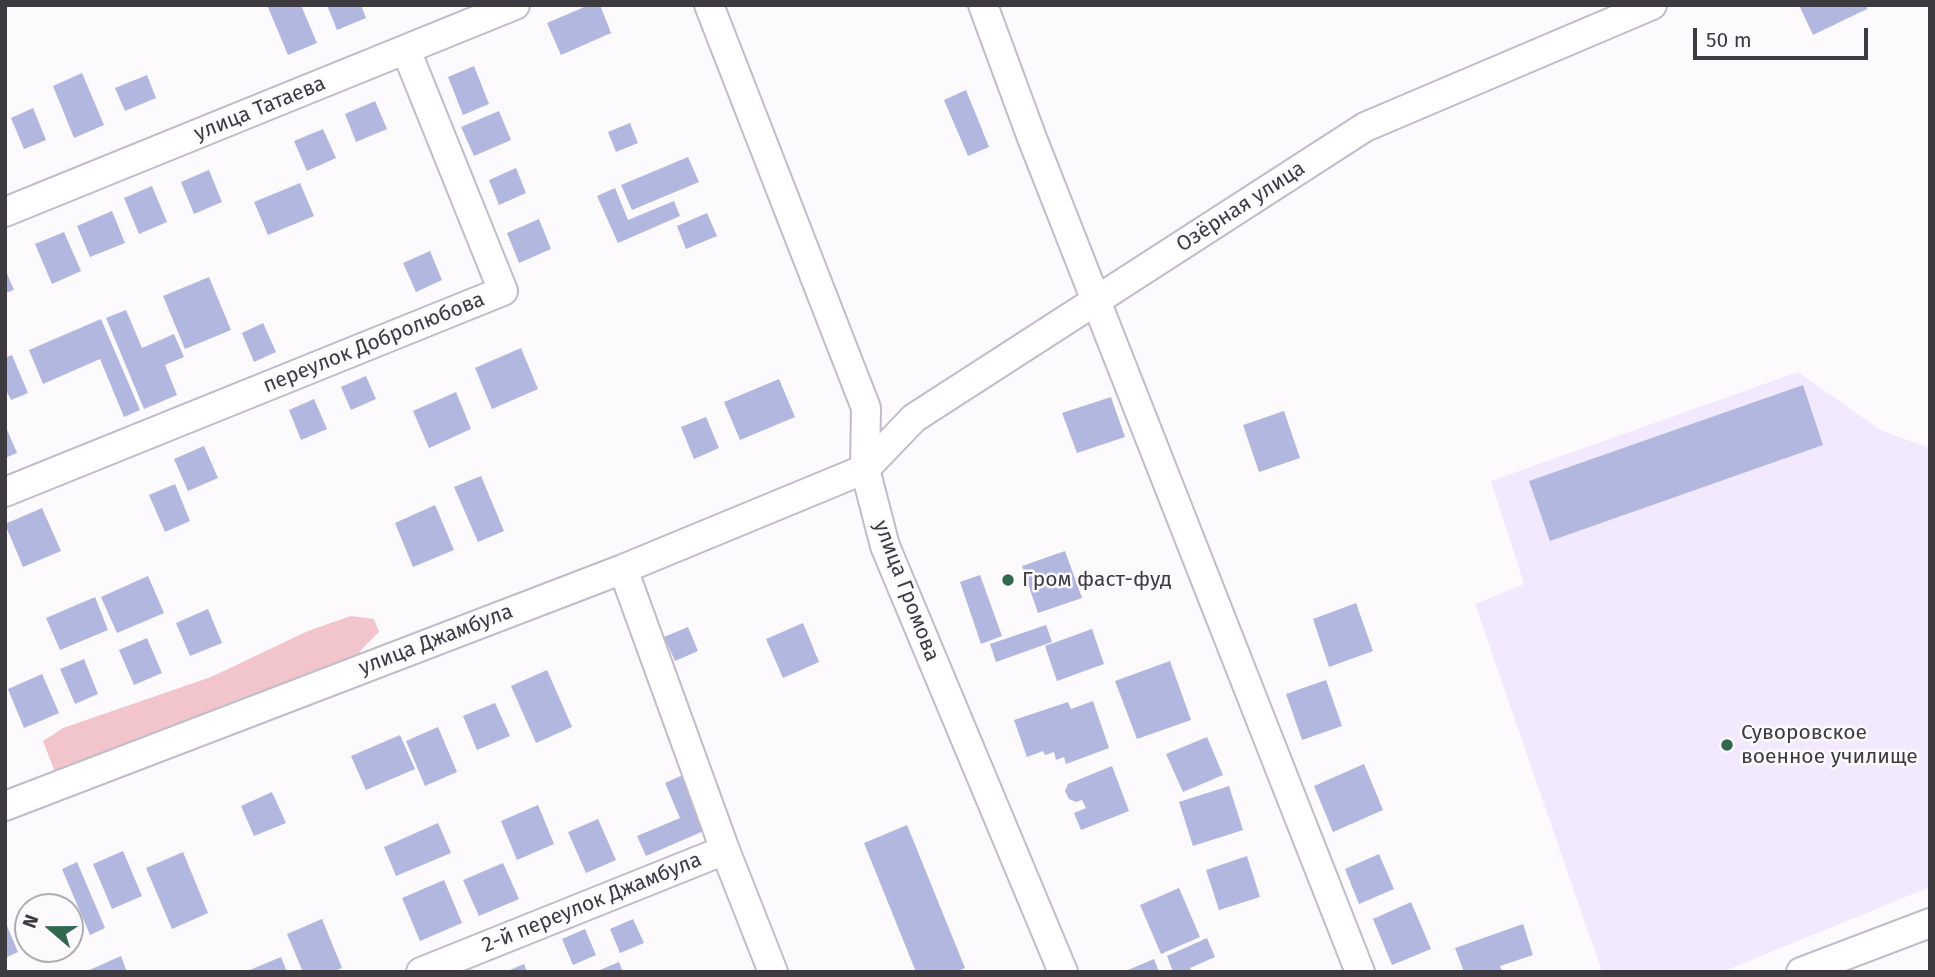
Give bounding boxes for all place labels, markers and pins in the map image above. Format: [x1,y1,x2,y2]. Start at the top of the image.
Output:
place label: Гром фаст-фуд [1022,567,1172,593]
marker: Гром фаст-фуд [1000,572,1016,588]
place label: Суворовское военное училище [1741,720,1918,770]
marker: Суворовское военное училище [1719,737,1735,753]

